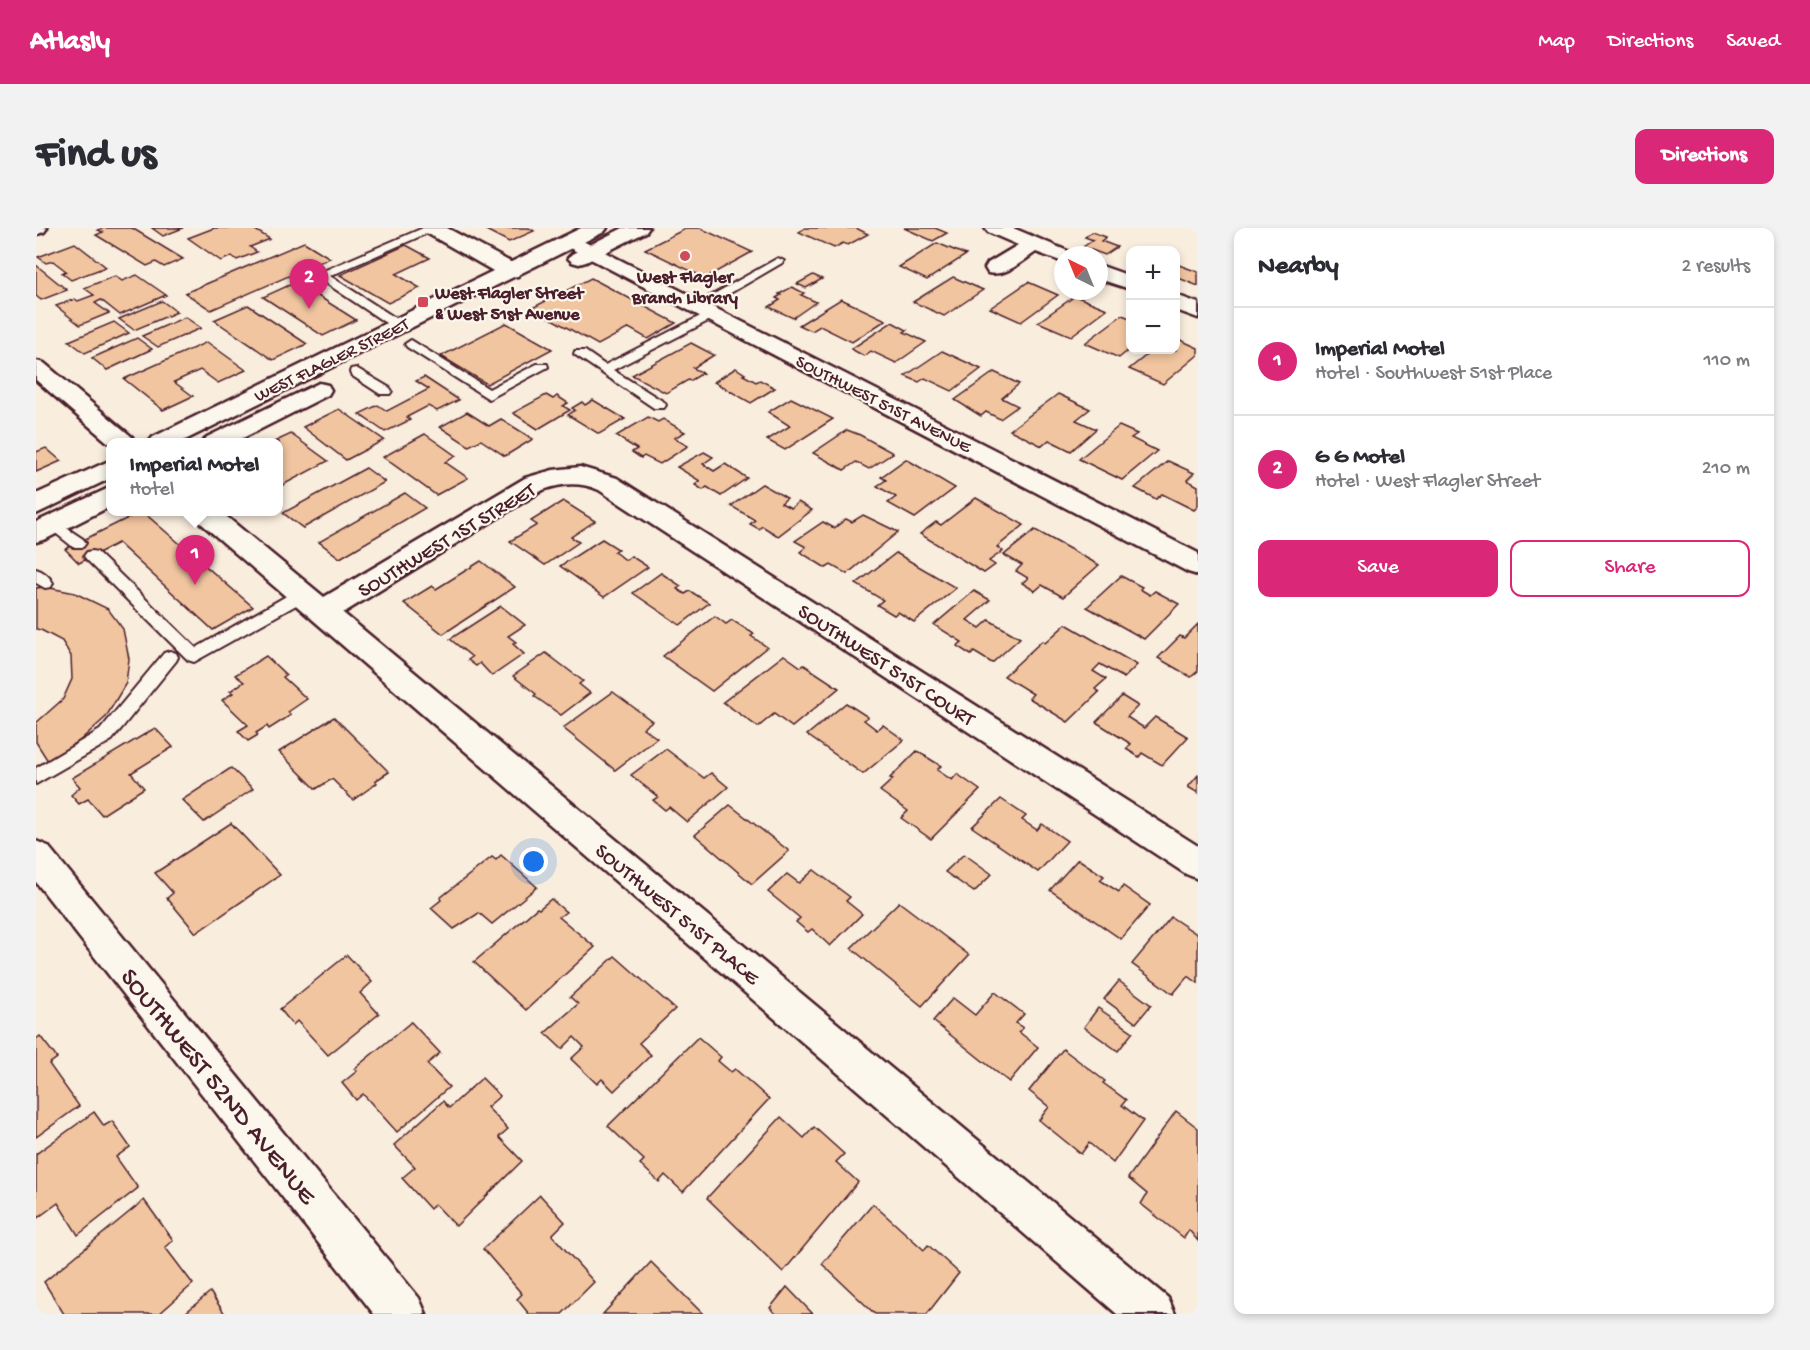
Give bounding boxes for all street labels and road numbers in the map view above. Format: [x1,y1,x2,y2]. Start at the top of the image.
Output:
street label: WEST FLAGLER STREET [251,314,414,408]
street label: SOUTHWEST 51ST AVENUE [792,352,975,459]
street label: SOUTHWEST 1ST STREET [355,479,542,605]
street label: SOUTHWEST 51ST COURT [792,600,979,734]
street label: SOUTHWEST 51ST PLACE [589,840,764,992]
street label: SOUTHWEST 52ND AVENUE [112,964,322,1213]

